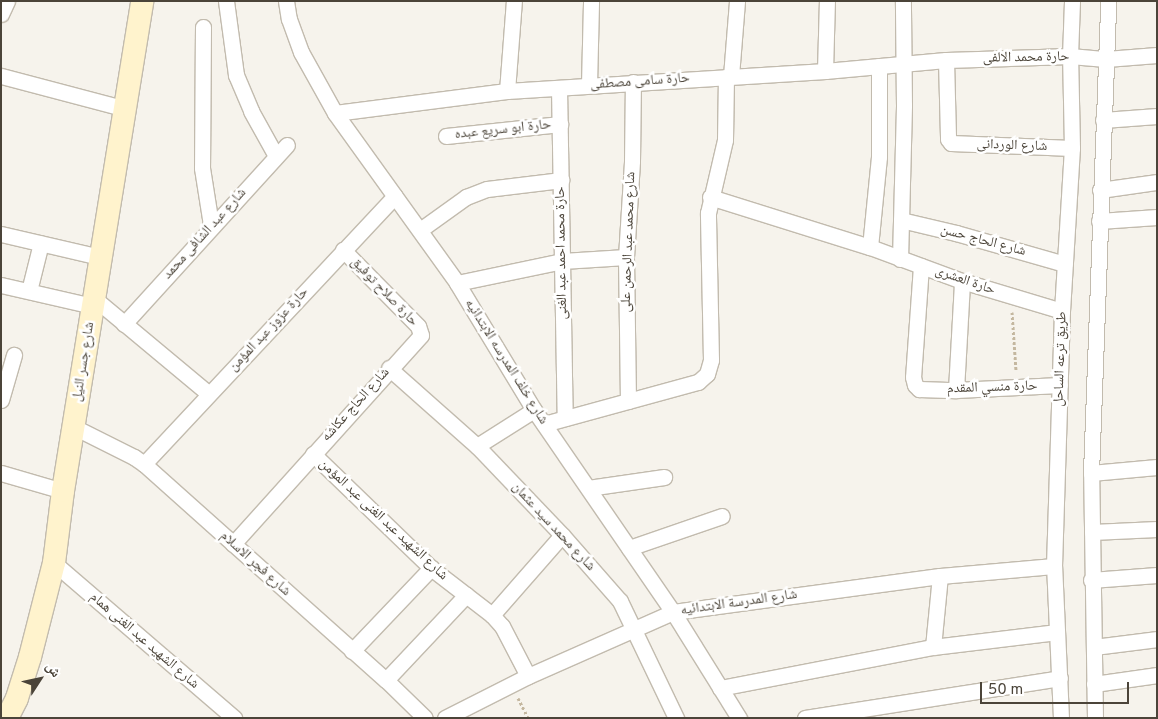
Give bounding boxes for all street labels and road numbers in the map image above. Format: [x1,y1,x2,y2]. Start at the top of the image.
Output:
street label: حارة محمد الالفى [982,49,1070,67]
street label: حارة سامى مصطفى [590,70,690,94]
street label: حارة ابو سريع عبده [454,117,552,143]
street label: شارع الوردانى [976,136,1048,156]
street label: شارع محمد عبد الرحمن على [618,171,640,313]
street label: شارع عبد الشافى محمد [160,185,250,283]
street label: حارة محمد احمد عبد الغنى [552,186,572,320]
street label: شارع الحاج حسن [938,222,1028,260]
street label: حارة صلاح توفيق [347,254,421,330]
street label: حارة العشرى [933,263,997,299]
street label: حارة عزوز عبد المؤمن [226,284,312,376]
street label: شارع خلف المدرسه الابتدائيه [461,296,551,428]
street label: طريق ترعه الساحل [1051,311,1071,407]
street label: شارع جسر النيل [69,321,99,403]
street label: شارع الحاج عكاشه [318,365,394,445]
street label: حارة منسي المقدم [946,378,1038,398]
street label: شارع الشهيد عبد الغنى عبد المؤمن [315,456,451,584]
street label: شارع محمد سيد عثمان [508,479,598,575]
street label: شارع فجر الاسلام [216,528,294,600]
street label: شارع المدرسة الابتدائيه [680,587,798,619]
street label: شارع الشهيد عبد الغنى همام [86,589,202,693]

